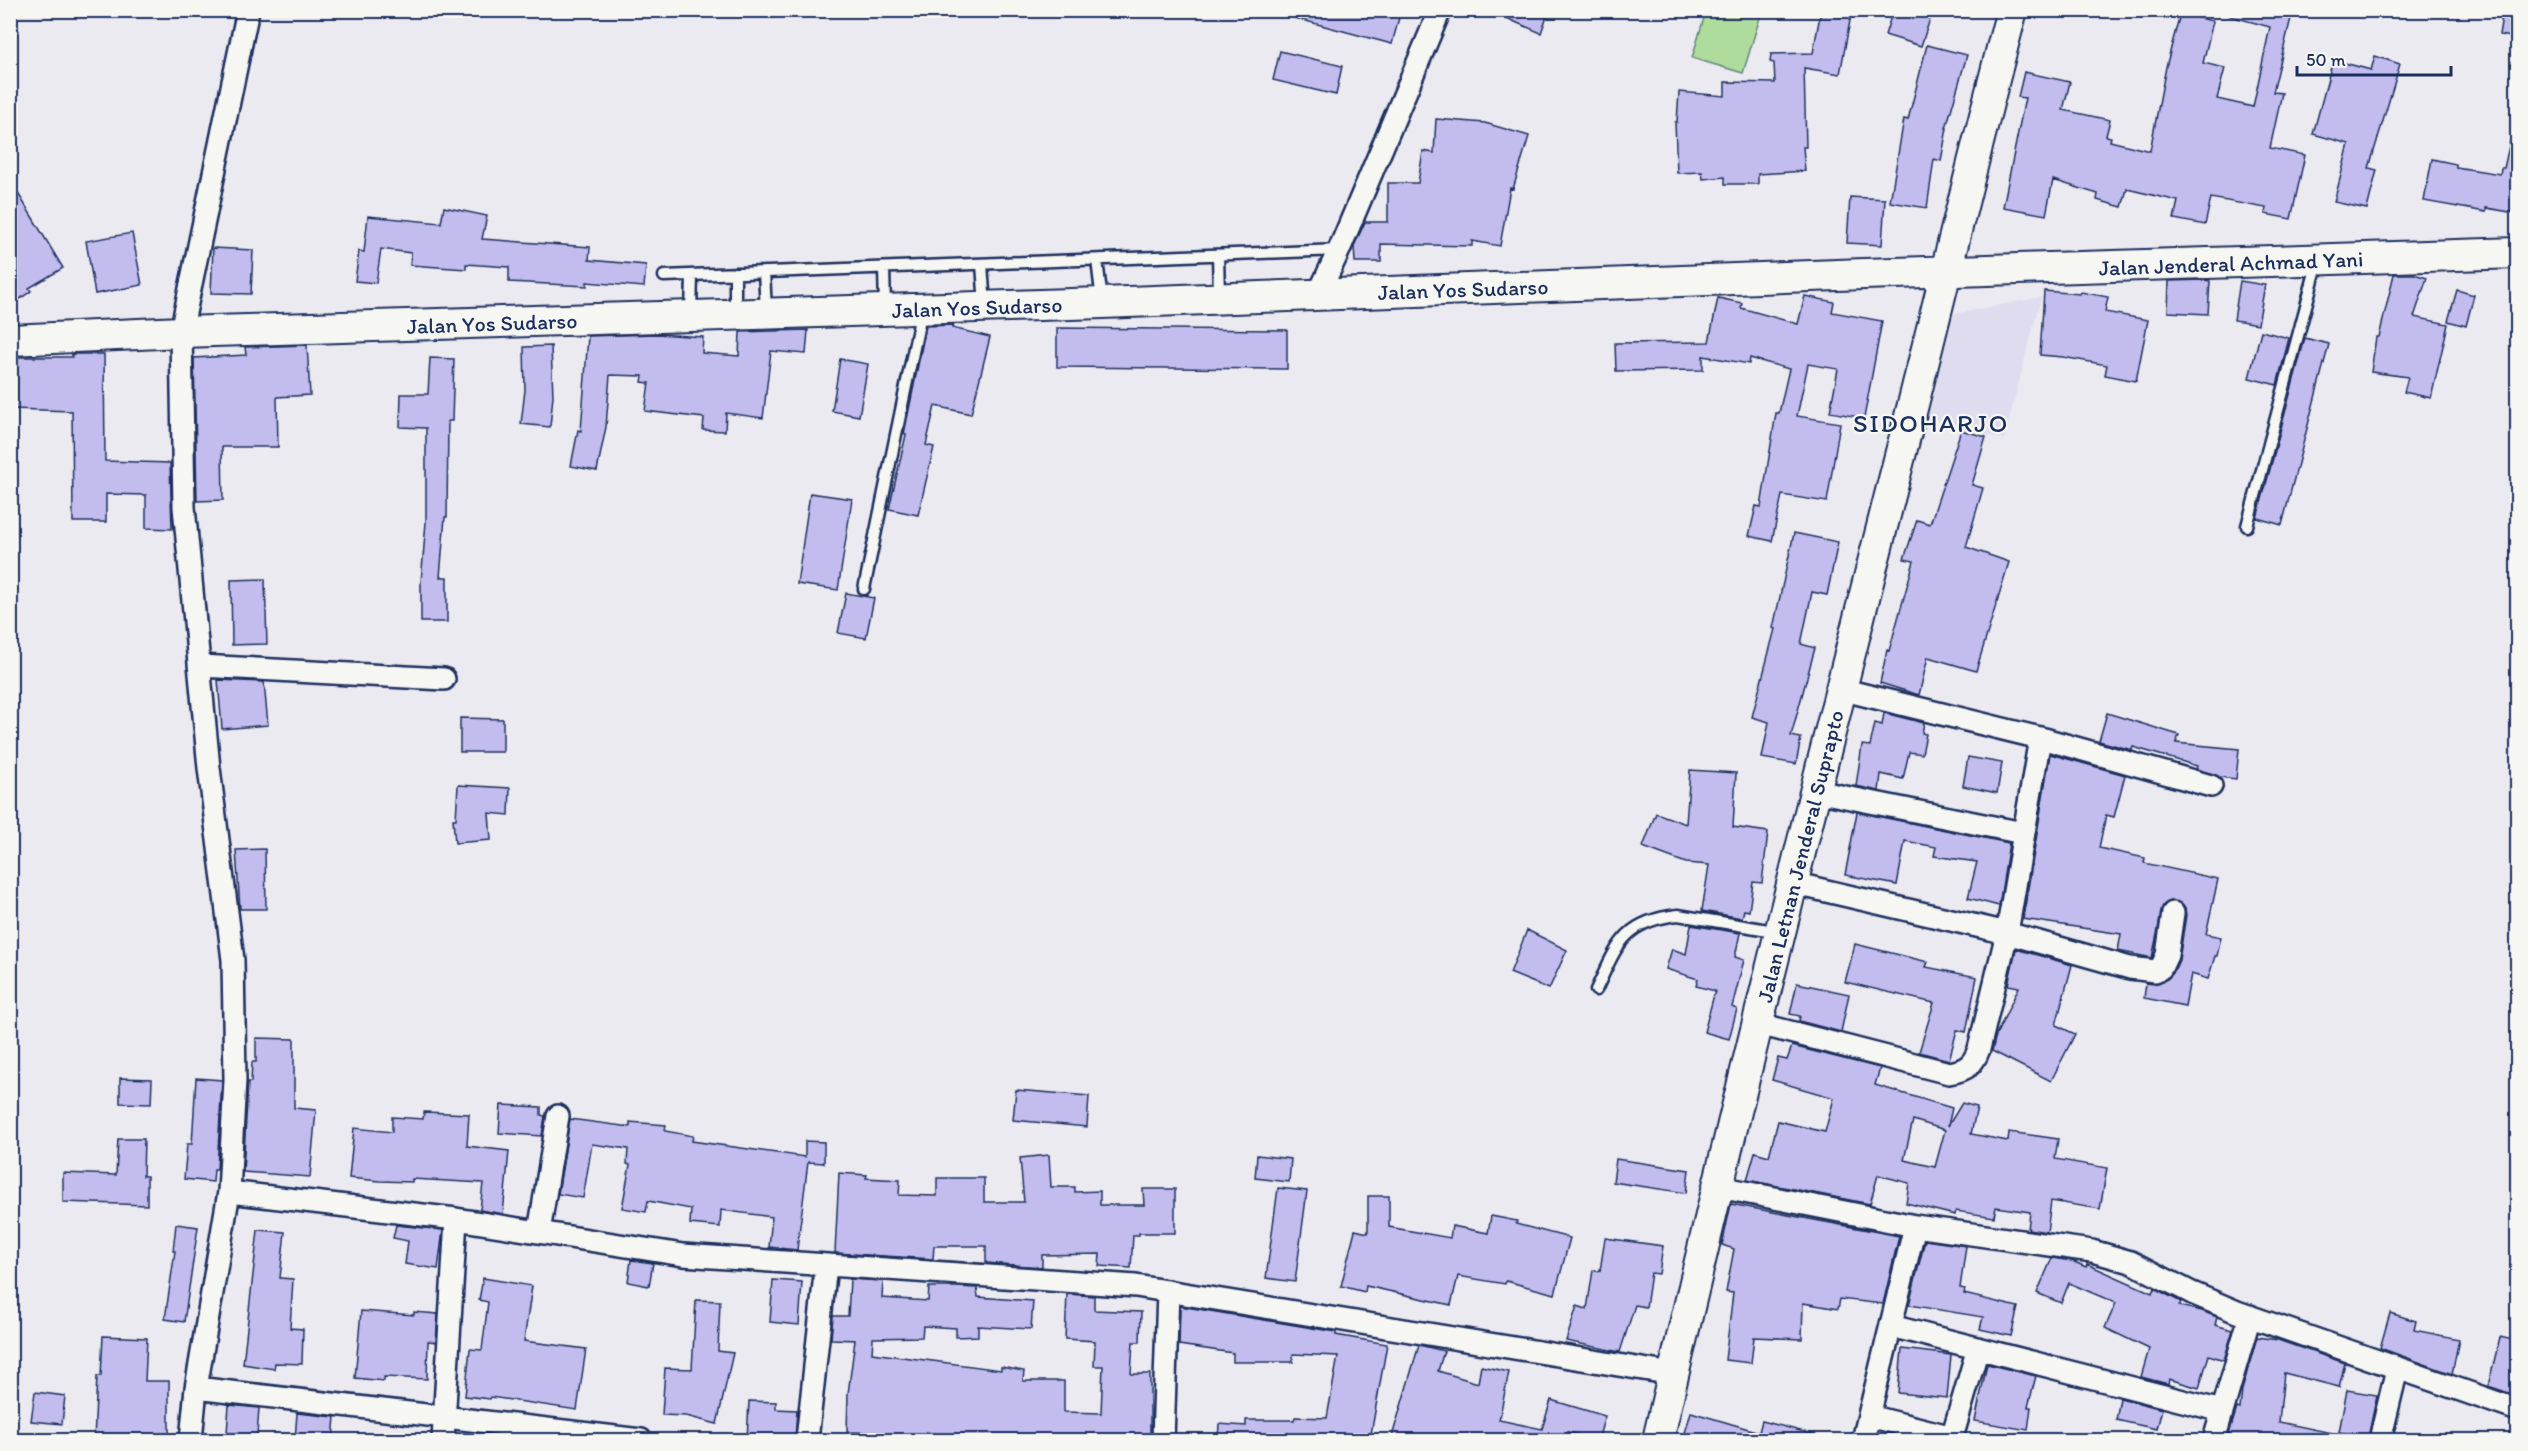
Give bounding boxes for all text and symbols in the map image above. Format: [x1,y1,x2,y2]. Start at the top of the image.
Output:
scale bar [2297,39,2452,77]
text: 50 m [2306,49,2346,71]
street label: Jalan Jenderal Achmad Yani [2098,245,2364,282]
street label: Jalan Yos Sudarso [1377,273,1549,306]
street label: Jalan Yos Sudarso [891,291,1063,324]
street label: Jalan Yos Sudarso [406,307,578,340]
district label: SIDOHARJO [1853,407,2009,439]
street label: Jalan Letnan Jenderal Suprapto [1751,707,1850,1005]

